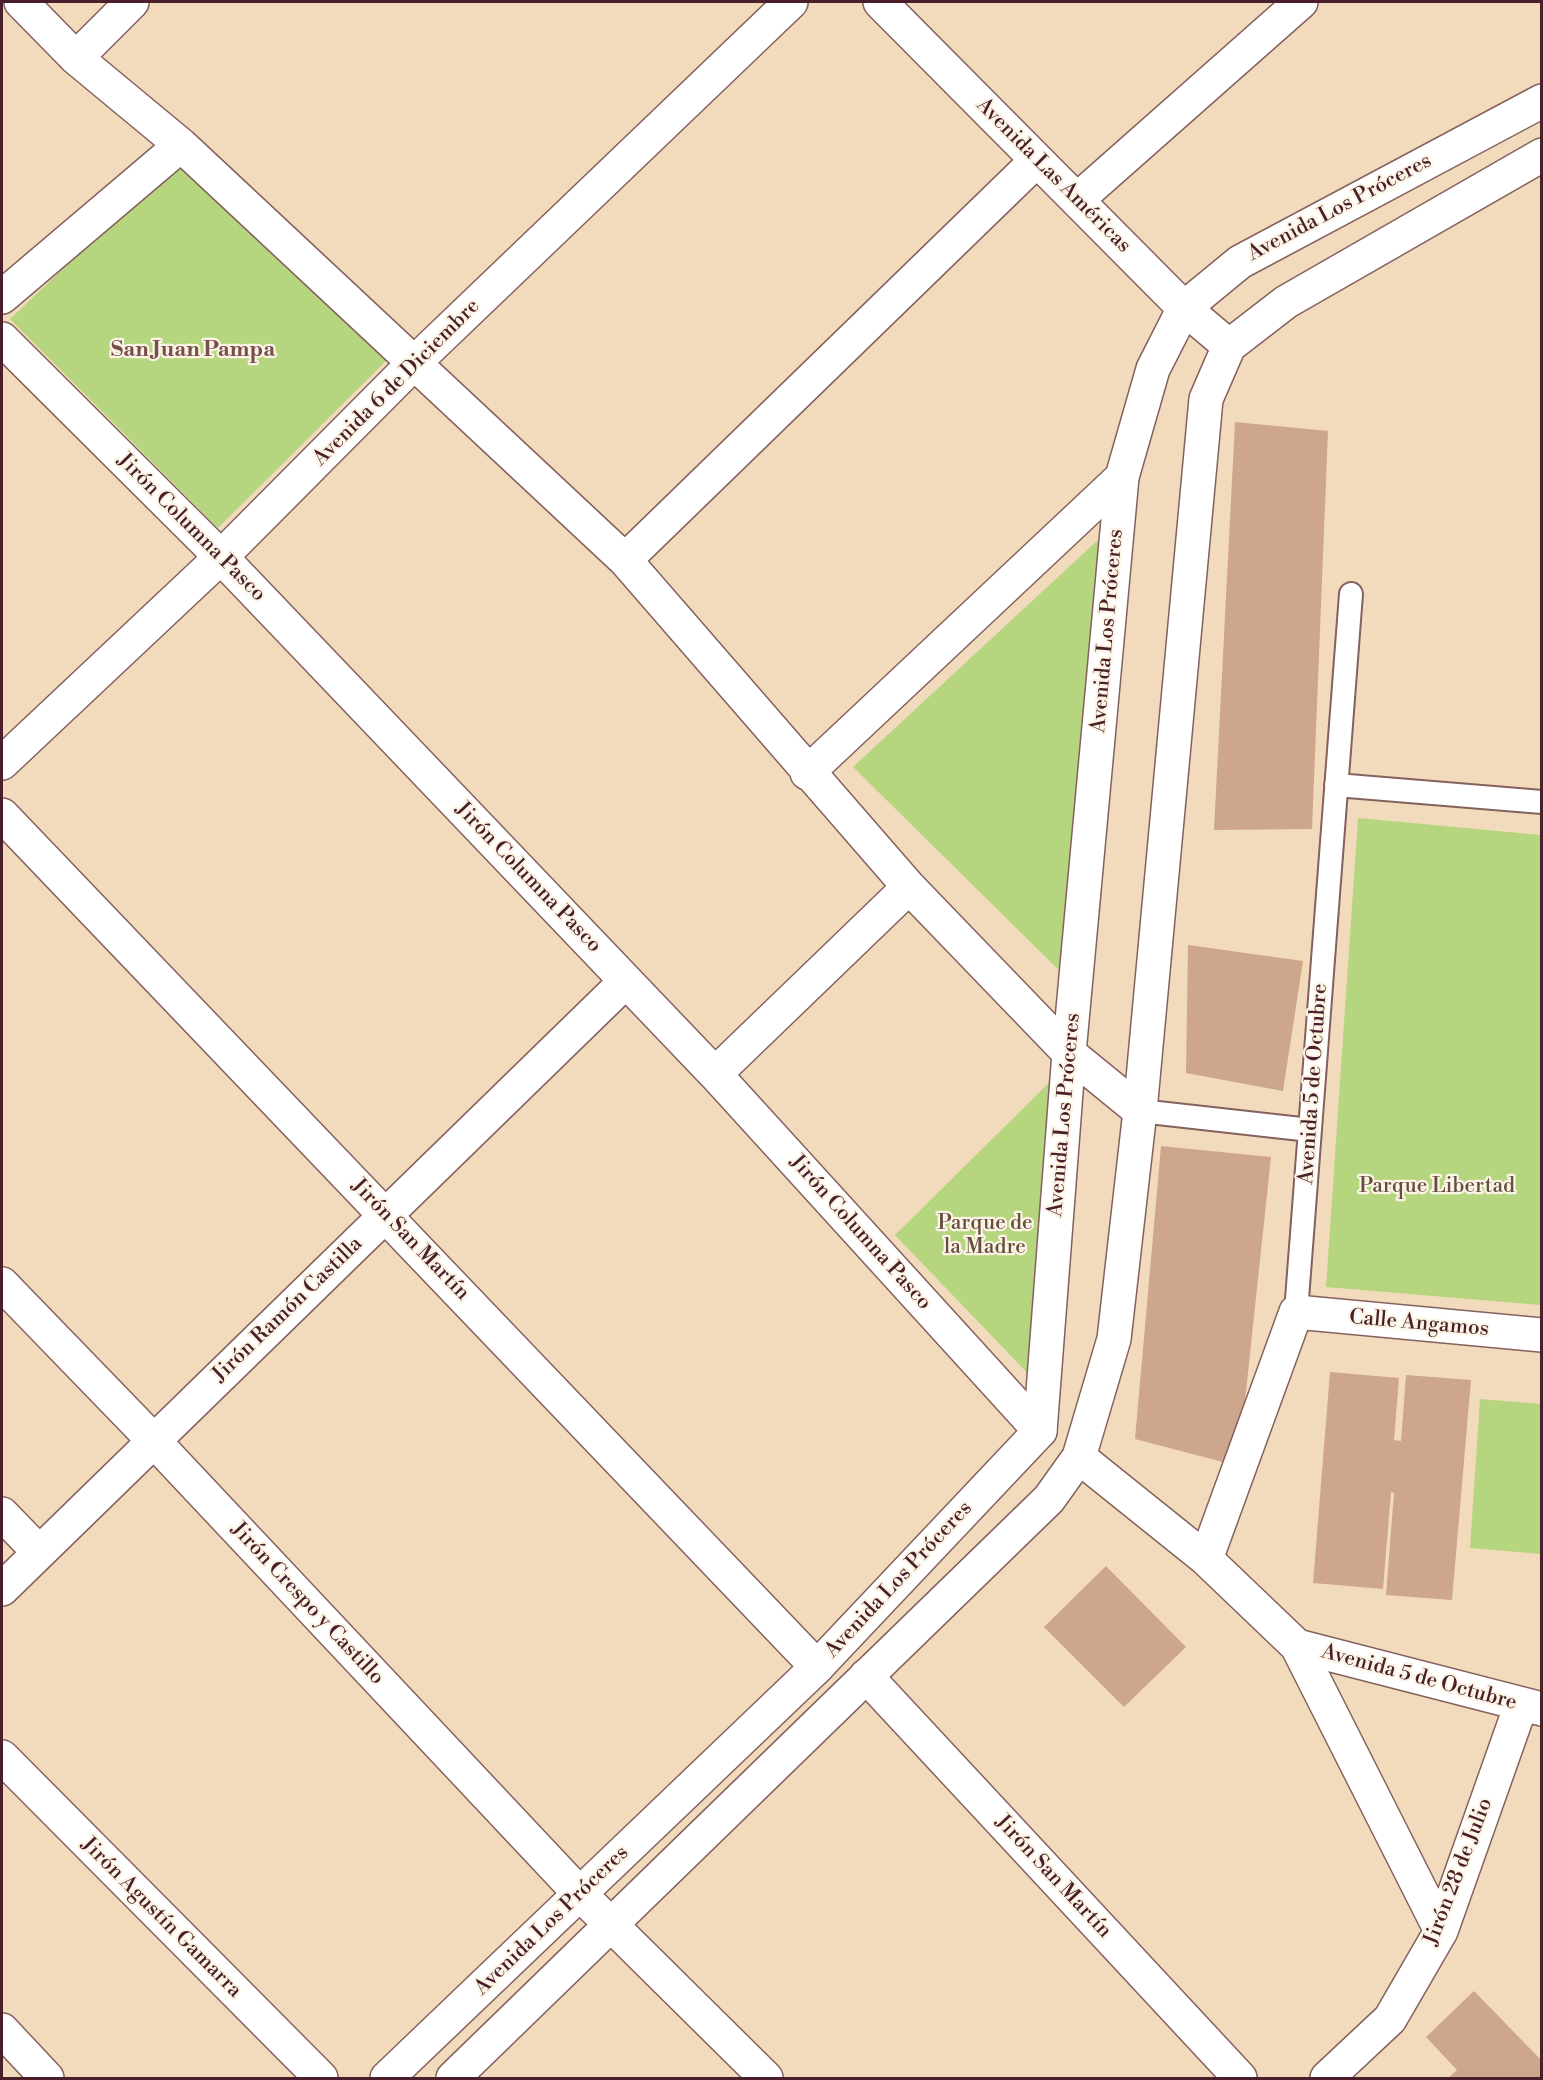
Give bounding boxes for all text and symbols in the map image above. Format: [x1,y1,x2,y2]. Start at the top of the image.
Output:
street label: Avenida Las Américas [970,93,1136,259]
street label: Avenida Los Próceres [1244,149,1436,267]
street label: Avenida 6 de Diciembre [308,294,486,472]
district label: San Juan Pampa [111,338,275,364]
street label: Jirón Columna Pasco [111,448,271,608]
street label: Avenida Los Próceres [1087,528,1129,734]
street label: Jirón Columna Pasco [450,797,606,959]
street label: Avenida 5 de Octubre [1294,983,1334,1185]
street label: Avenida Los Próceres [1044,1012,1086,1218]
street label: Jirón Columna Pasco [784,1150,936,1316]
street label: Jirón San Martín [346,1174,474,1306]
park label: Parque Libertad [1359,1174,1515,1200]
park label: Parque de la Madre [937,1211,1033,1261]
street label: Jirón Ramón Castilla [208,1232,368,1388]
street label: Calle Angamos [1348,1305,1490,1343]
street label: Avenida Los Próceres [820,1497,978,1663]
street label: Jirón Crespo y Castillo [225,1518,389,1690]
street label: Avenida 5 de Octubre [1319,1640,1519,1716]
street label: Jirón 28 de Julio [1419,1795,1499,1949]
street label: Jirón San Martín [989,1810,1117,1944]
street label: Jirón Agustín Gamarra [75,1832,247,2004]
street label: Avenida Los Próceres [470,1841,634,2001]

